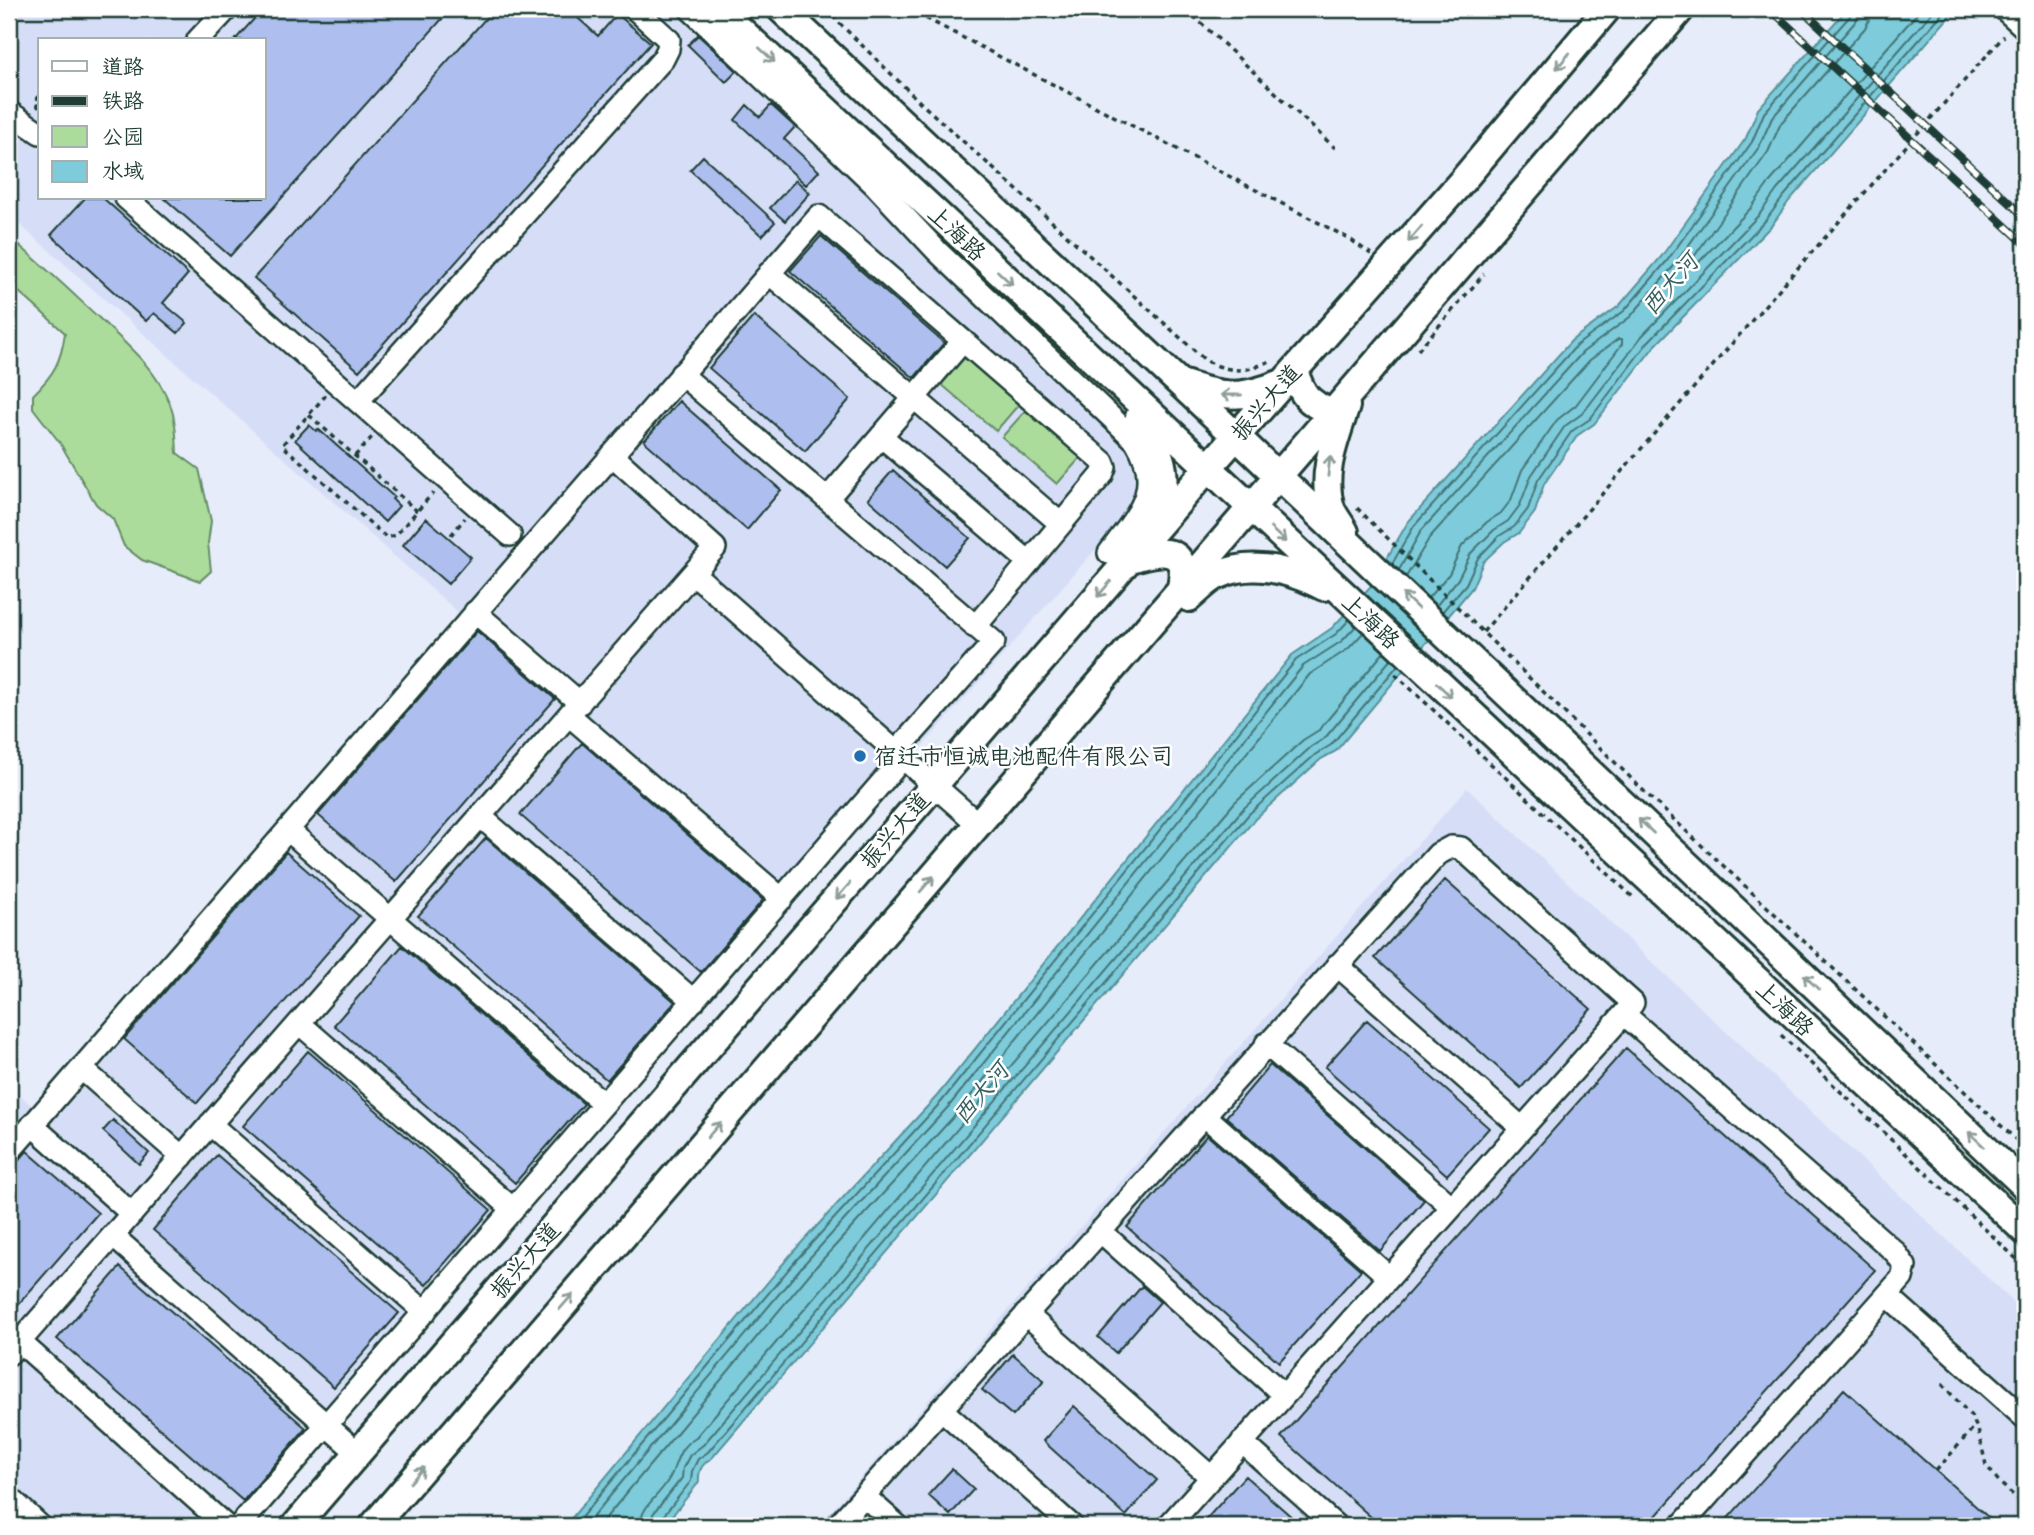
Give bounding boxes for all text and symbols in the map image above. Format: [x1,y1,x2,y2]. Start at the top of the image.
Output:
legend [38,38,266,200]
one-way arrow [758,47,775,64]
one-way arrow [1555,52,1571,70]
text: 道路 [102,55,144,79]
text: 铁路 [102,89,144,113]
text: 公园 [102,125,144,149]
text: 水域 [102,159,144,183]
street label: 上海路 [922,200,991,267]
one-way arrow [1407,224,1423,242]
water label: 西大河 [1636,245,1707,320]
one-way arrow [996,270,1014,286]
street label: 振兴大道 [1226,359,1307,446]
one-way arrow [1220,388,1243,402]
one-way arrow [1323,455,1336,478]
one-way arrow [1269,526,1286,543]
one-way arrow [1096,580,1112,598]
street label: 上海路 [1336,588,1405,655]
one-way arrow [1402,593,1419,610]
one-way arrow [1435,681,1452,698]
place label: 宿迁市恒诚电池配件有限公司 [874,743,1173,770]
marker: 宿迁市恒诚电池配件有限公司 [852,748,868,764]
street label: 振兴大道 [855,787,936,874]
one-way arrow [1638,817,1655,834]
one-way arrow [919,875,935,893]
one-way arrow [835,882,851,900]
one-way arrow [1803,974,1820,991]
street label: 上海路 [1750,975,1819,1042]
water label: 西大河 [947,1053,1017,1130]
one-way arrow [706,1121,722,1139]
one-way arrow [1967,1131,1985,1147]
street label: 振兴大道 [485,1217,566,1304]
one-way arrow [558,1294,574,1312]
one-way arrow [409,1466,425,1484]

